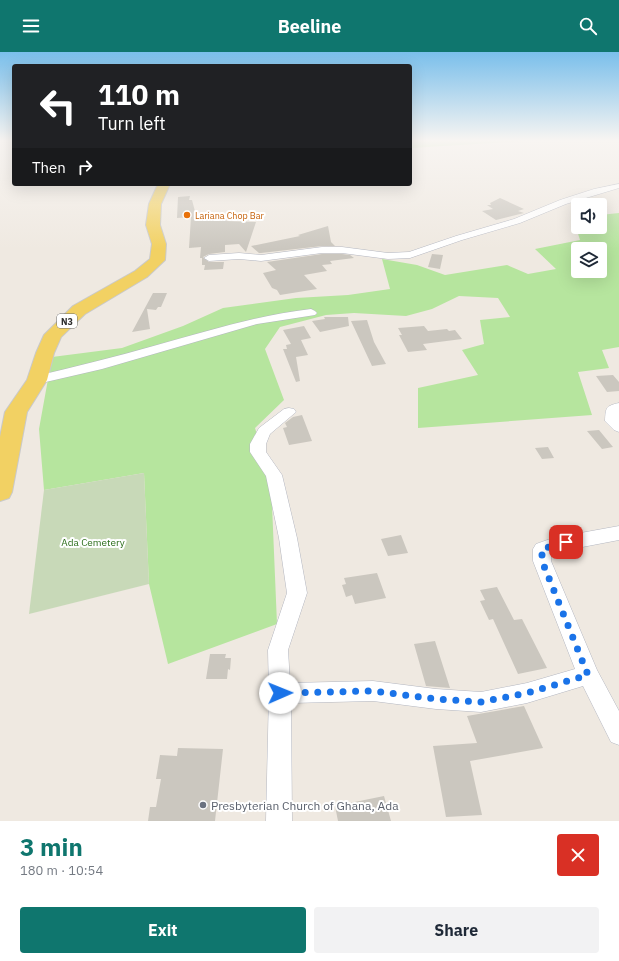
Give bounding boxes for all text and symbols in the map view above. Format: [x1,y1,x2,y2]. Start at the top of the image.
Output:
icon: menu [20,15,42,37]
text: Beeline [278,15,341,38]
icon: search [577,15,599,37]
text: 110 m [98,76,180,113]
icon: left [32,80,84,132]
text: Turn left [98,112,166,135]
icon: right [74,156,96,178]
text: Then [32,158,66,177]
map controls [571,198,607,278]
button: sound [571,198,607,234]
marker: Lariana Chop Bar [182,210,192,220]
place label: Lariana Chop Bar [195,210,264,221]
button: layers [571,242,607,278]
road number: N3 [57,314,77,328]
pin [549,525,583,559]
icon: arrive [555,531,577,553]
park label: Ada Cemetery [61,536,125,549]
position arrow [259,672,301,714]
place label: Presbyterian Church of Ghana, Ada [211,798,399,813]
marker: Presbyterian Church of Ghana, Ada [198,800,208,810]
text: 3 min [20,831,83,863]
button: close [557,834,599,876]
text: 180 m · 10:54 [20,862,103,879]
button: Exit [20,907,306,953]
button: Share [314,907,599,953]

